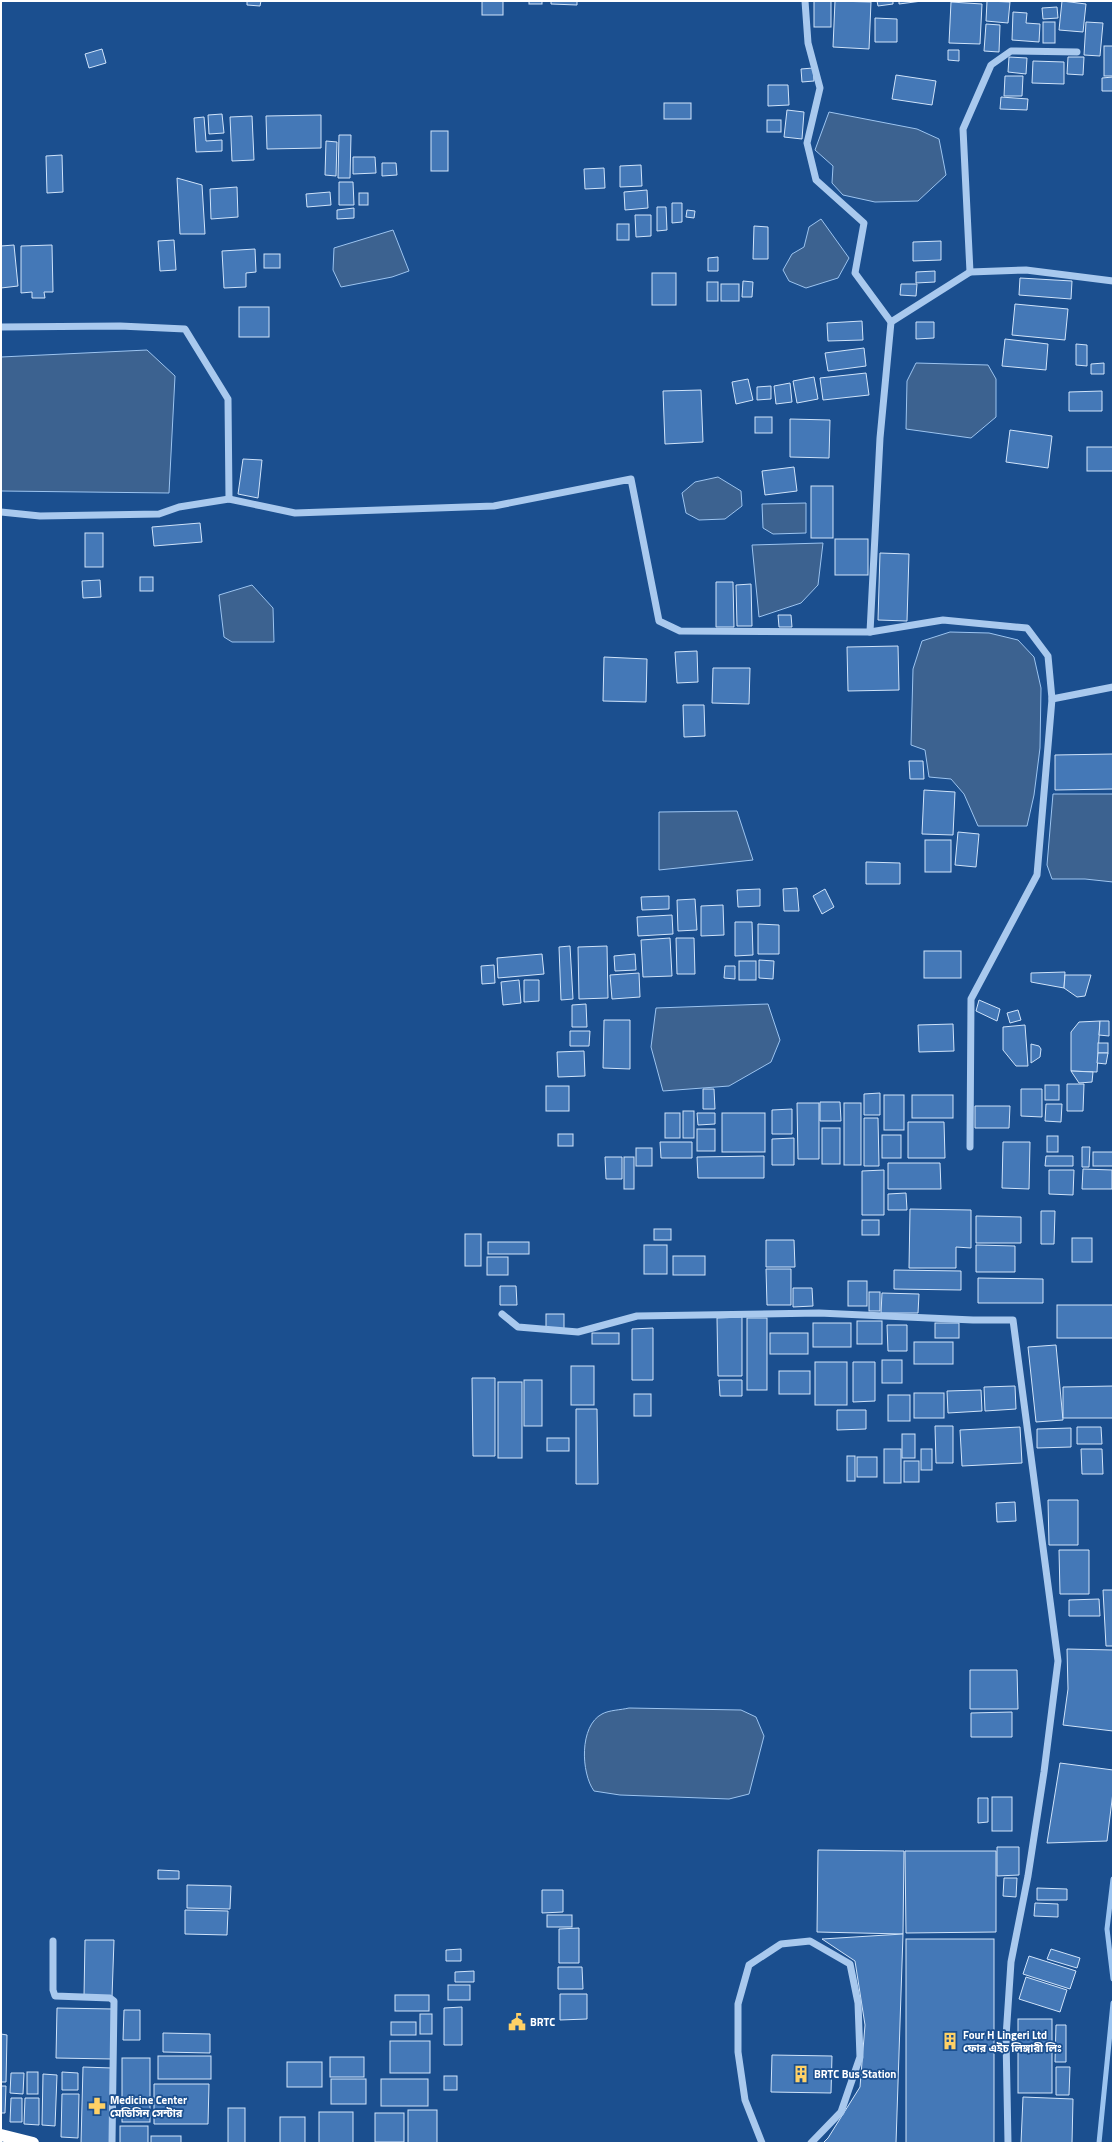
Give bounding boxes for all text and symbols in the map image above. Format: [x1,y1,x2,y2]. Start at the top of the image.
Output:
public building icon: BRTC [507,2012,527,2032]
place label: BRTC [530,2014,555,2030]
place label: Four H Lingeri Ltd ফোর এইচ লিঙ্গারী লিঃ [963,2027,1062,2056]
building icon: Four H Lingeri Ltd ফোর এইচ লিঙ্গারী লিঃ [940,2031,960,2051]
building icon: BRTC Bus Station [791,2064,811,2084]
place label: BRTC Bus Station [814,2066,896,2082]
place label: Medicine Center মেডিসিন সেন্টার [110,2092,187,2121]
pharmacy icon: Medicine Center মেডিসিন সেন্টার [87,2096,107,2116]

